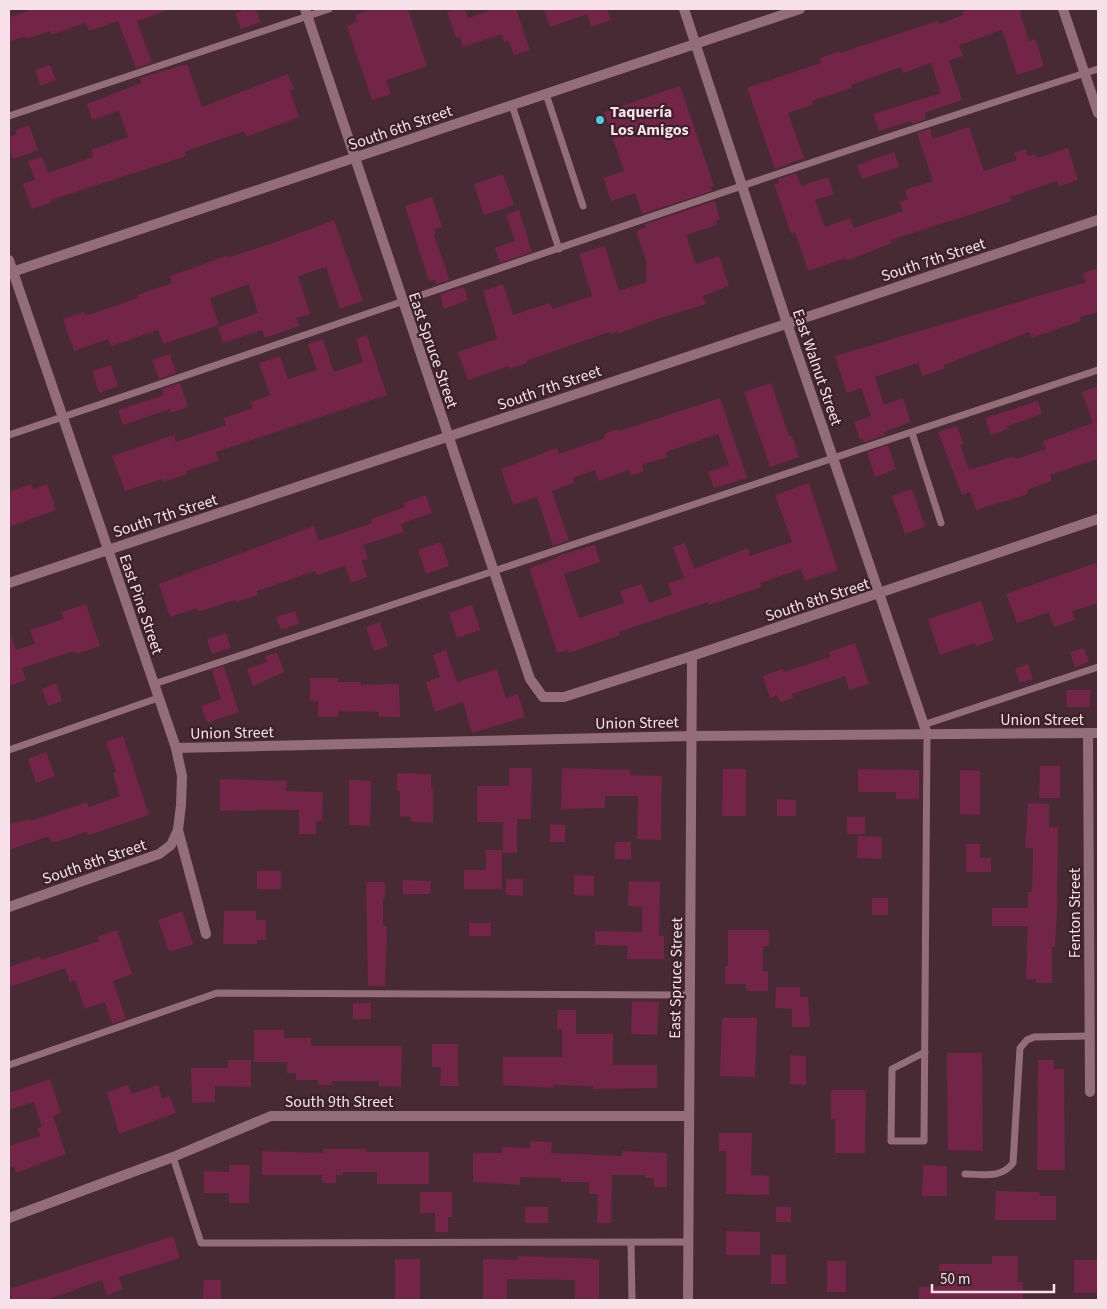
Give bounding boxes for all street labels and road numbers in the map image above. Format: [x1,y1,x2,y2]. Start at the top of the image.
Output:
street label: South 6th Street [345,100,456,156]
street label: South 7th Street [878,233,989,287]
street label: East Spruce Street [403,289,463,412]
street label: East Walnut Street [787,306,848,429]
street label: South 7th Street [494,360,605,416]
street label: South 7th Street [110,489,221,543]
street label: East Pine Street [114,551,169,658]
street label: South 8th Street [762,573,873,627]
street label: Union Street [1000,709,1084,731]
street label: Union Street [595,711,680,735]
street label: Union Street [190,721,275,745]
street label: South 8th Street [39,834,150,890]
street label: Fenton Street [1064,867,1086,958]
street label: East Spruce Street [664,917,688,1039]
street label: South 9th Street [285,1091,394,1113]

